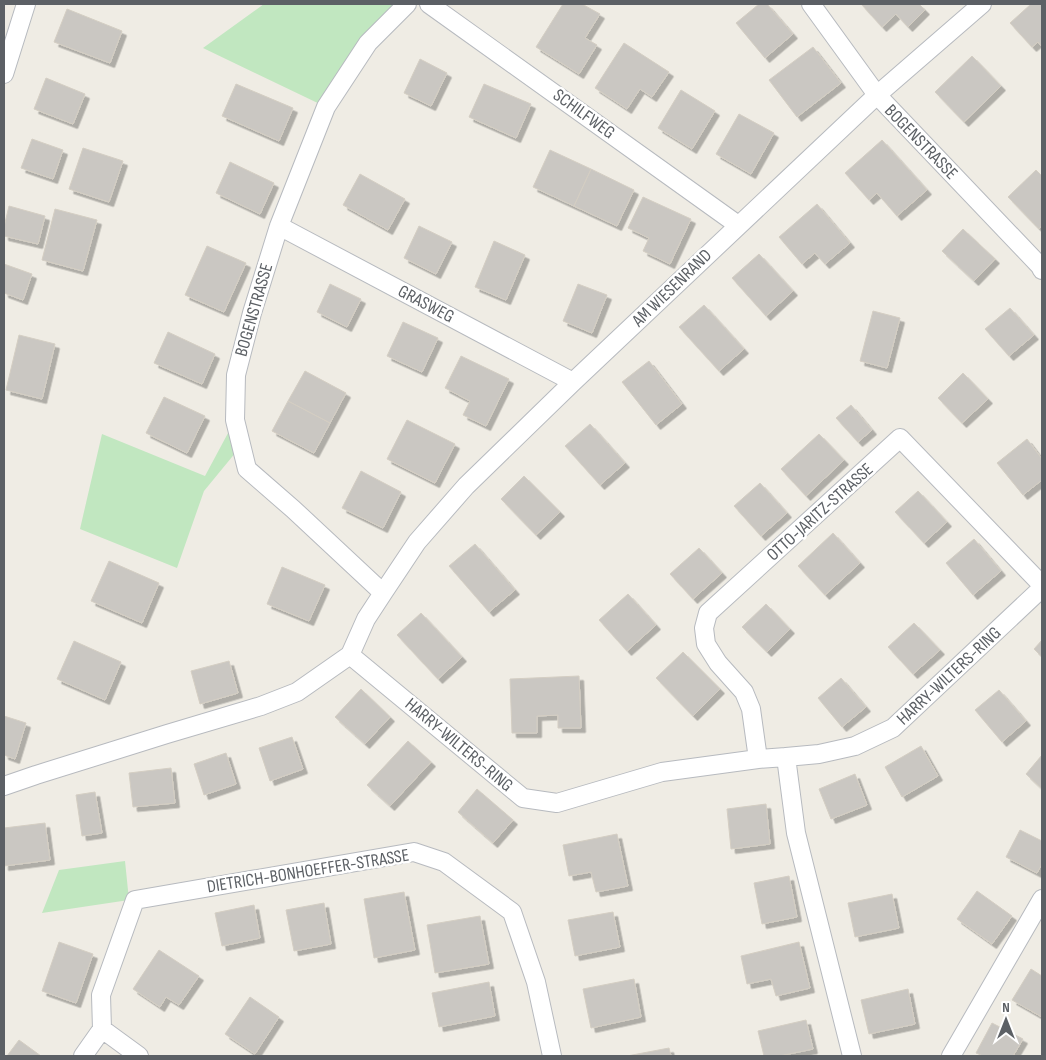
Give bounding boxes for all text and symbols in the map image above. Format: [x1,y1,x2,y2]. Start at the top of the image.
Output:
street label: SCHILFWEG [549,85,619,143]
street label: BOGENSTRASSE [880,100,962,184]
street label: AM WIESENRAND [627,245,716,332]
street label: BOGENSTRASSE [231,261,277,359]
street label: GRASWEG [394,281,458,327]
street label: OTTO-JARITZ-STRASSE [763,459,877,565]
street label: HARRY-WILTERS-RING [893,623,1005,729]
street label: HARRY-WILTERS-RING [401,694,517,796]
street label: DIETRICH-BONHOEFFER-STRASSE [205,845,411,897]
north arrow [981,995,1031,1045]
text: N [1002,999,1010,1016]

